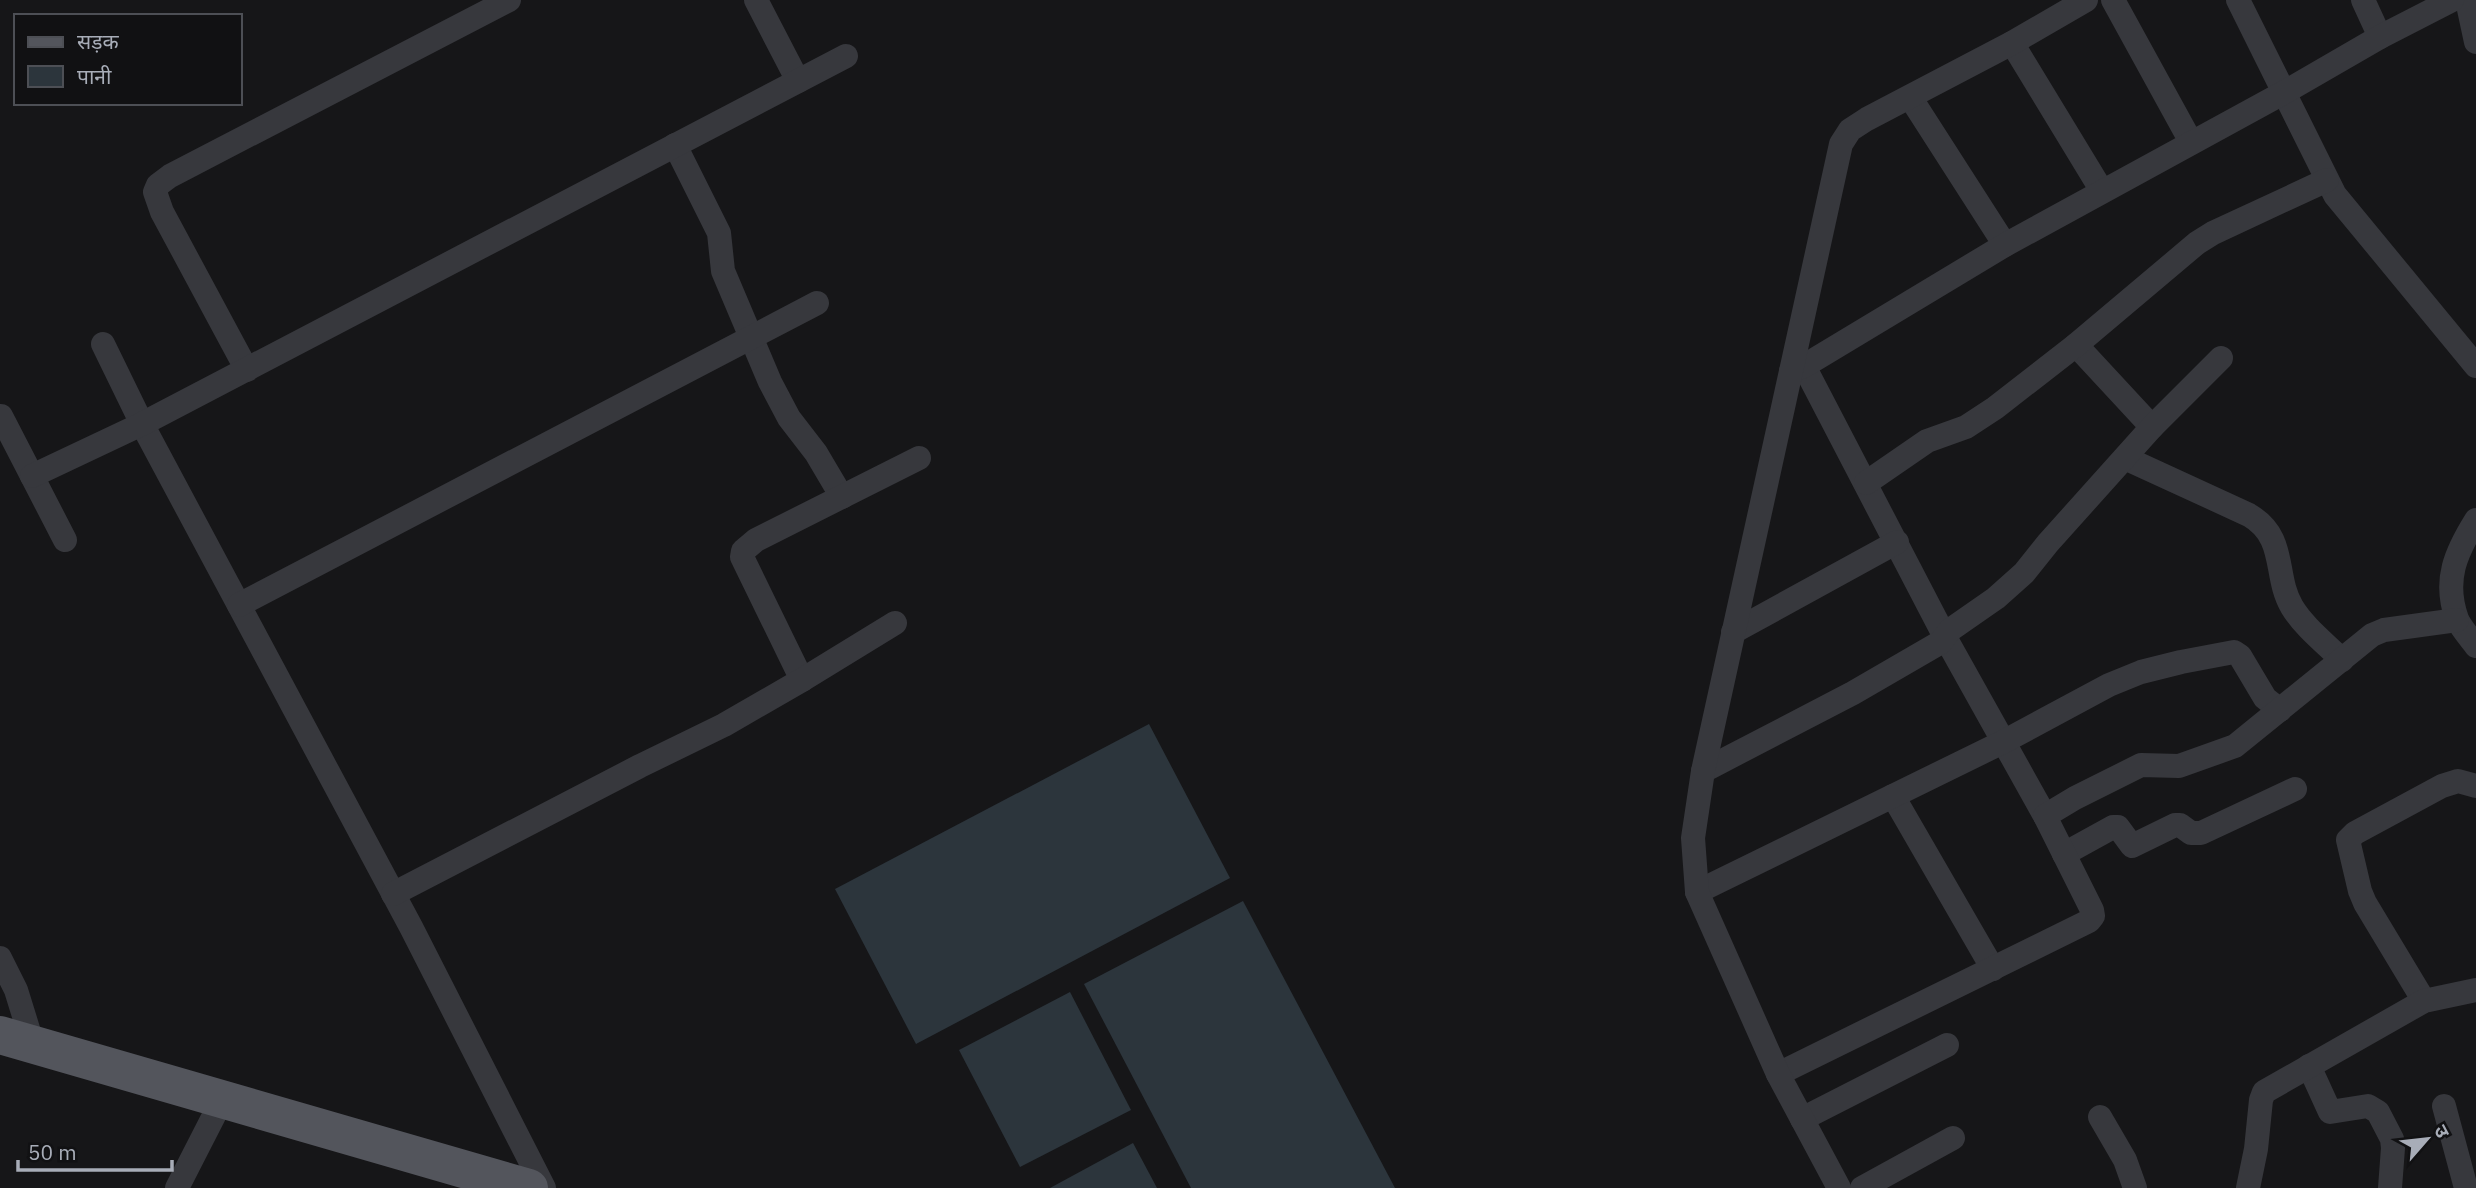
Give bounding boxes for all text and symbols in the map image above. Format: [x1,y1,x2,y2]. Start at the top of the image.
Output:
legend [14,14,242,105]
text: सड़क [77,27,119,55]
text: पानी [77,62,112,90]
north arrow [2392,1104,2462,1174]
text: उ [2429,1120,2456,1142]
scale bar [18,1128,172,1172]
text: 50 m [28,1138,77,1166]

